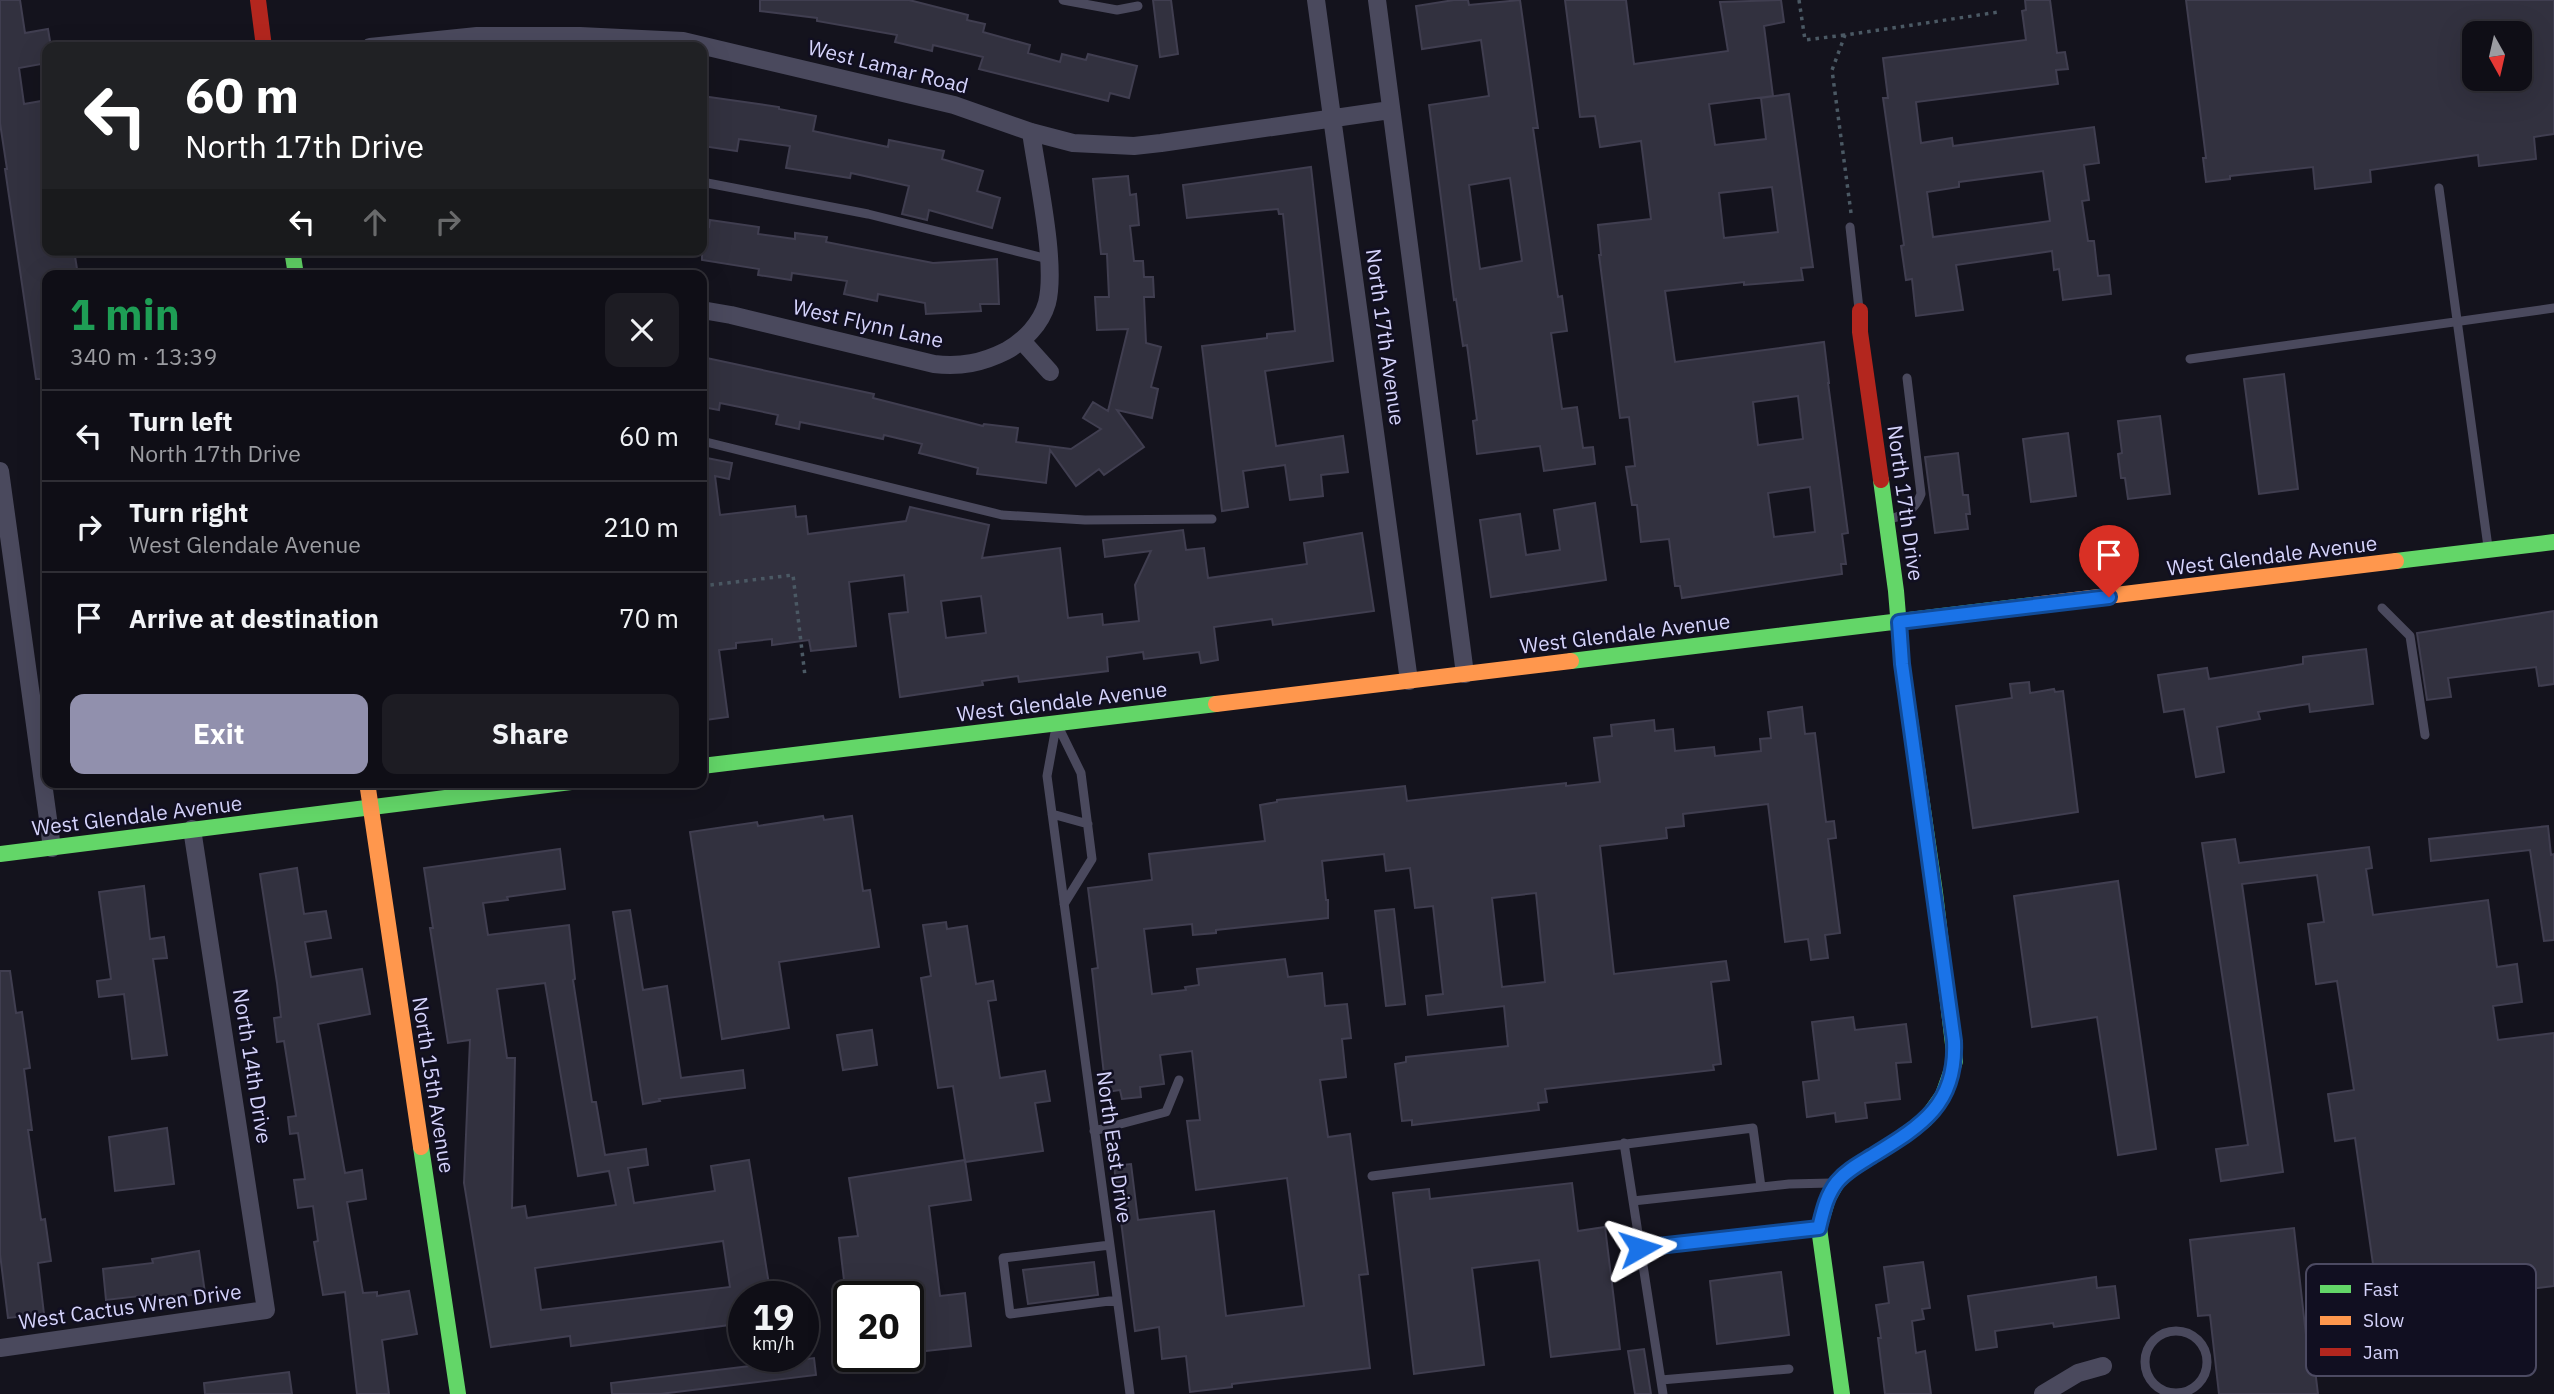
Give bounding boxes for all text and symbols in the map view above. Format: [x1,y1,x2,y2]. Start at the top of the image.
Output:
north arrow [2462,21,2532,91]
map controls [2462,21,2532,91]
street label: West Lamar Road [805,33,971,100]
text: 60 m [185,63,299,126]
icon: left [70,70,161,161]
text: North 17th Drive [185,125,424,167]
icon: left [283,203,321,241]
icon: ahead [356,203,394,241]
icon: right [429,203,467,241]
street label: North 17th Avenue [1360,247,1412,427]
text: 1 min [70,287,180,342]
street label: West Flynn Lane [790,292,946,354]
button: close [605,293,679,367]
text: 340 m · 13:39 [70,341,217,371]
text: Turn left [129,404,232,438]
icon: left [70,417,108,455]
text: 60 m [619,419,679,453]
street label: North 17th Drive [1881,423,1931,582]
text: North 17th Drive [129,438,301,468]
text: Turn right [129,495,248,529]
icon: right [70,508,108,546]
text: 210 m [603,510,679,544]
pin [2079,525,2139,597]
street label: West Glendale Avenue [2165,528,2379,582]
text: West Glendale Avenue [129,529,361,559]
icon: arrive [2090,536,2128,574]
icon: arrive [70,599,108,637]
text: Arrive at destination [129,601,379,635]
text: 70 m [619,601,679,635]
street label: West Glendale Avenue [1518,606,1732,660]
street label: West Glendale Avenue [955,674,1169,728]
button: Exit [70,694,368,774]
button: Share [382,694,679,774]
street label: West Glendale Avenue [30,788,244,842]
street label: North 14th Drive [227,986,279,1145]
street label: North 15th Avenue [406,995,462,1175]
street label: North East Drive [1090,1069,1140,1225]
position arrow [1603,1211,1677,1285]
legend [2306,1264,2536,1376]
street label: West Cactus Wren Drive [17,1276,243,1336]
text: Fast [2363,1277,2399,1301]
speed limit sign: 20 [833,1281,924,1372]
text: 19 [752,1294,795,1340]
text: Slow [2363,1308,2404,1332]
text: km/h [752,1332,795,1355]
text: Jam [2363,1340,2399,1364]

